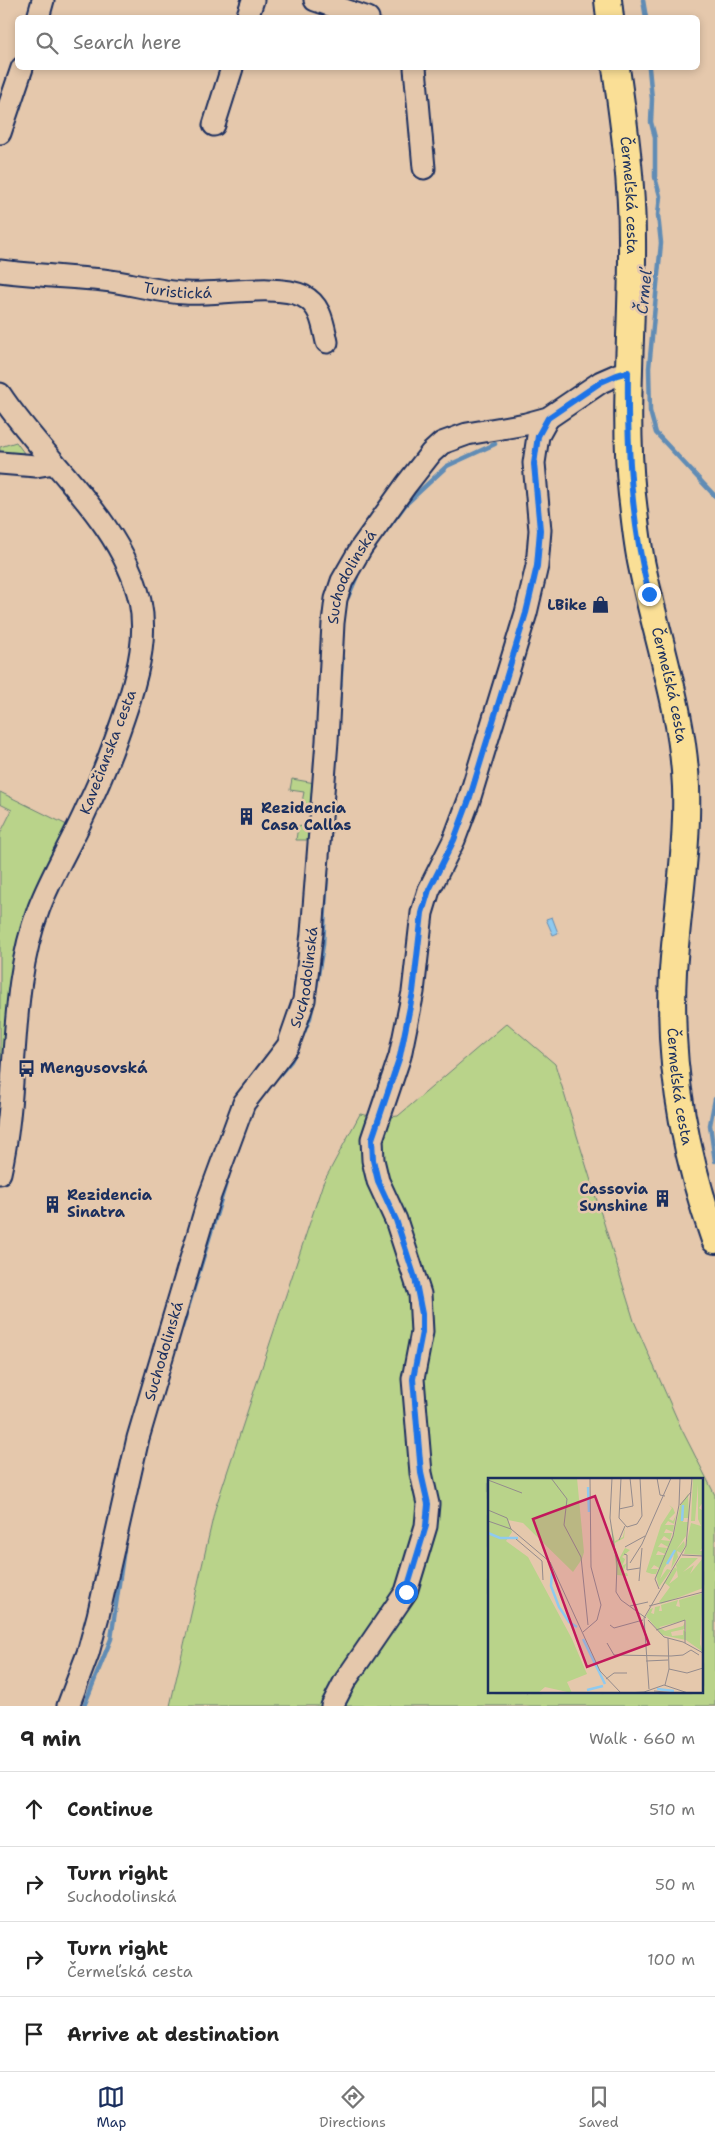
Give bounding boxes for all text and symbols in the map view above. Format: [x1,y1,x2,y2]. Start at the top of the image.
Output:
search box [15,15,700,70]
icon: search [33,29,61,57]
text: Search here [73,30,182,55]
street label: Čermeľská cesta [615,135,642,255]
water label: Črmeľ [631,266,657,315]
street label: Turistická [142,277,213,303]
street label: Suchodolinská [323,525,381,625]
route end [638,583,661,606]
place label: LBike [547,595,587,615]
shop icon: LBike [591,595,611,615]
street label: Čermeľská cesta [647,625,692,745]
street label: Kavečianska cesta [75,686,141,817]
place label: Rezidencia Casa Callas [261,798,351,835]
building icon: Rezidencia Casa Callas [237,807,257,827]
street label: Suchodolinská [285,925,323,1031]
street label: Čermeľská cesta [663,1027,697,1148]
bus stop icon: Mengusovská [16,1058,36,1078]
place label: Mengusovská [40,1058,148,1078]
place label: Cassovia Sunshine [579,1179,649,1216]
place label: Rezidencia Sinatra [67,1185,153,1222]
building icon: Cassovia Sunshine [652,1188,672,1208]
building icon: Rezidencia Sinatra [43,1194,63,1214]
street label: Suchodolinská [140,1298,188,1403]
inset map [488,1478,702,1694]
route start [395,1581,418,1604]
text: 9 min [20,1725,81,1753]
text: Walk · 660 m [589,1728,695,1749]
icon: ahead [20,1795,48,1823]
text: Continue [67,1797,153,1822]
text: 510 m [649,1799,695,1820]
text: Turn right [67,1861,168,1886]
icon: right [20,1870,48,1898]
text: 50 m [655,1874,695,1895]
text: Suchodolinská [67,1886,177,1907]
text: Turn right [67,1936,168,1961]
icon: right [20,1945,48,1973]
text: 100 m [647,1949,695,1970]
text: Čermeľská cesta [67,1961,193,1982]
icon: arrive [20,2020,48,2048]
text: Arrive at destination [67,2022,279,2047]
tab: Map [96,2083,126,2131]
tab: Directions [319,2083,386,2131]
tab: Saved [579,2083,619,2131]

